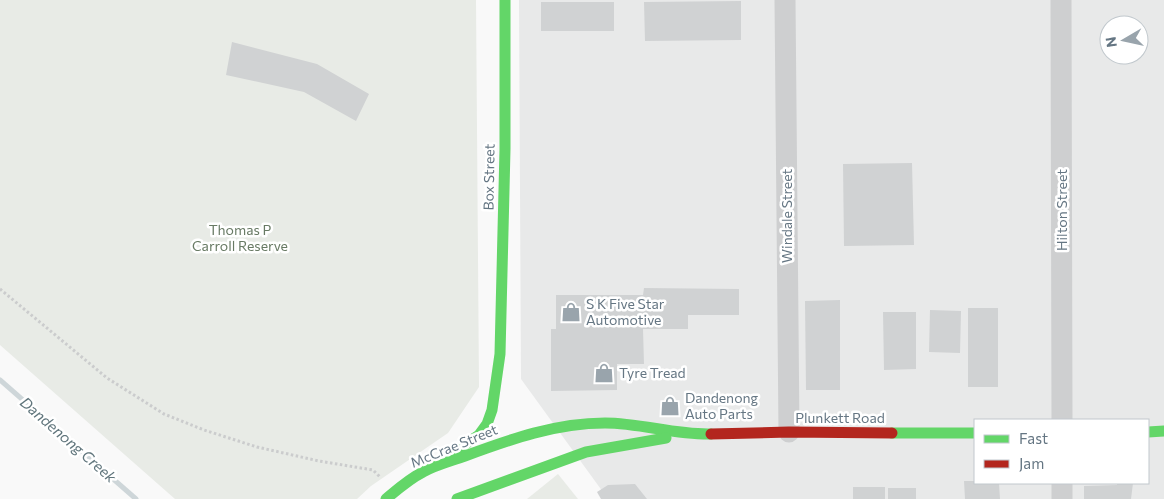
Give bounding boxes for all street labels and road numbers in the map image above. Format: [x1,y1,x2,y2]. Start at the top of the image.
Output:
street label: Box Street [479,143,498,211]
street label: Windale Street [778,168,795,263]
street label: Hilton Street [1053,169,1070,251]
street label: Plunkett Road [795,409,885,426]
street label: McCrae Street [408,420,500,471]

